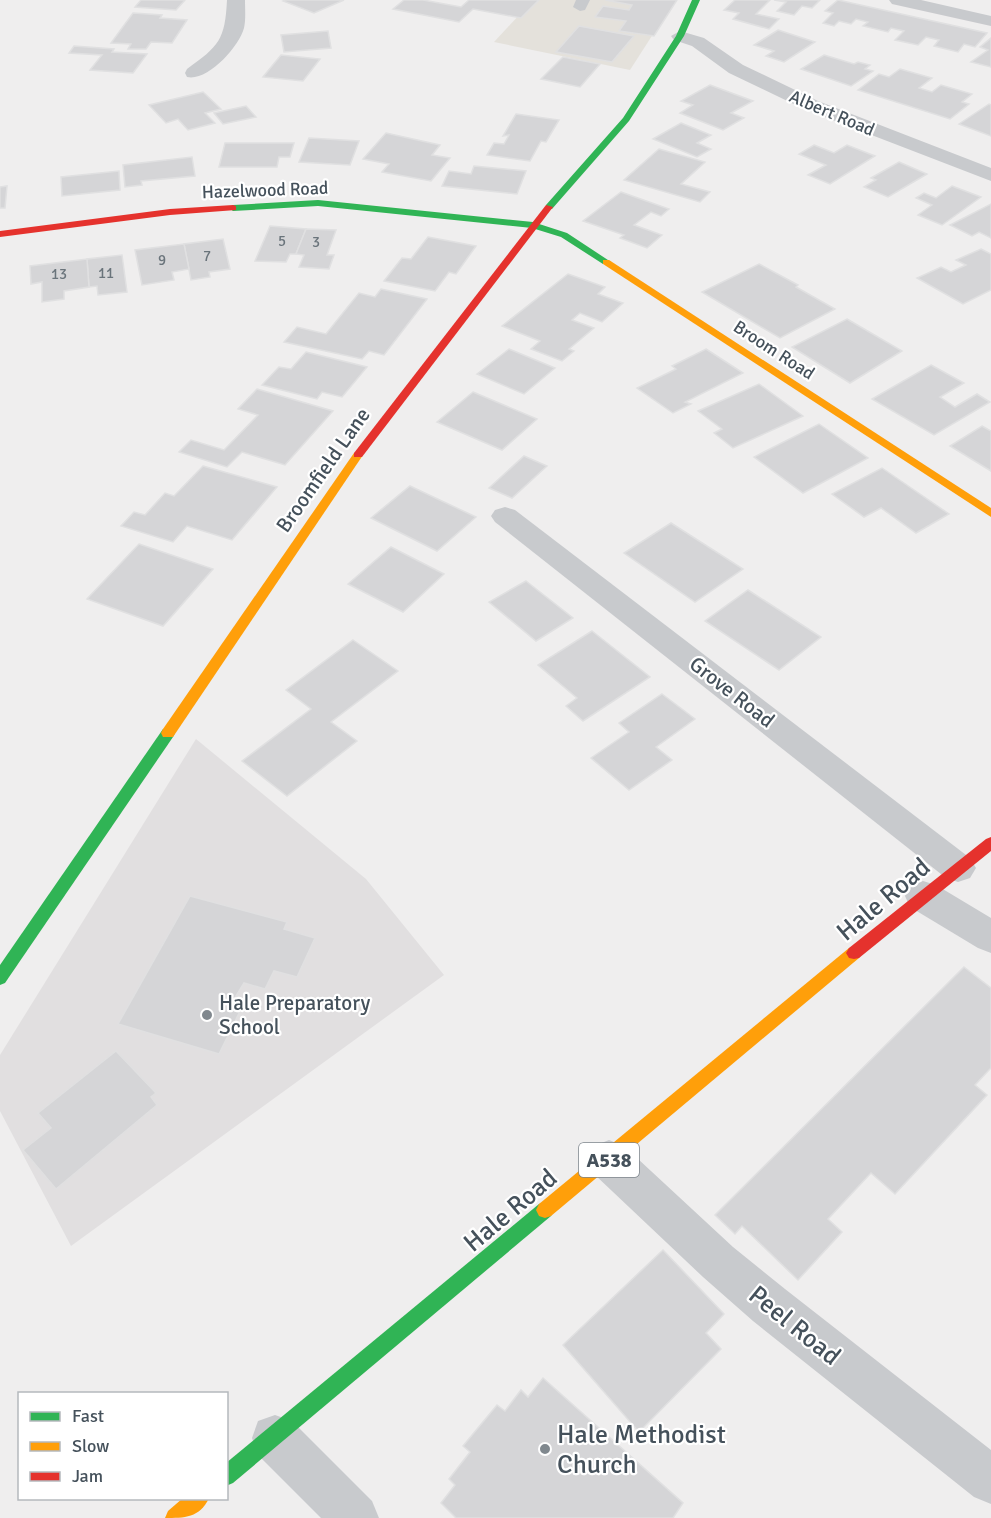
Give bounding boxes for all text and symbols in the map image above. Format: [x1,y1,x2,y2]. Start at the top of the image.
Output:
street label: Albert Road [786,85,878,141]
street label: Hazelwood Road [201,177,329,203]
house number: 5 [278,232,286,250]
house number: 3 [312,233,320,251]
house number: 7 [203,247,211,265]
house number: 9 [158,251,166,269]
house number: 11 [98,264,114,282]
house number: 13 [51,265,67,283]
street label: Broom Road [729,316,819,384]
street label: Broomfield Lane [270,403,376,537]
street label: Grove Road [684,651,780,733]
street label: Hale Road [830,851,937,948]
place label: Hale Preparatory School [219,990,370,1040]
marker: Hale Preparatory School [200,1008,214,1022]
road number: A538 [579,1143,639,1177]
street label: Hale Road [457,1162,564,1259]
street label: Peel Road [742,1279,847,1373]
legend [18,1392,228,1500]
text: Fast [72,1405,104,1427]
place label: Hale Methodist Church [557,1419,726,1481]
text: Slow [72,1435,109,1457]
marker: Hale Methodist Church [538,1442,552,1456]
text: Jam [72,1465,103,1487]

